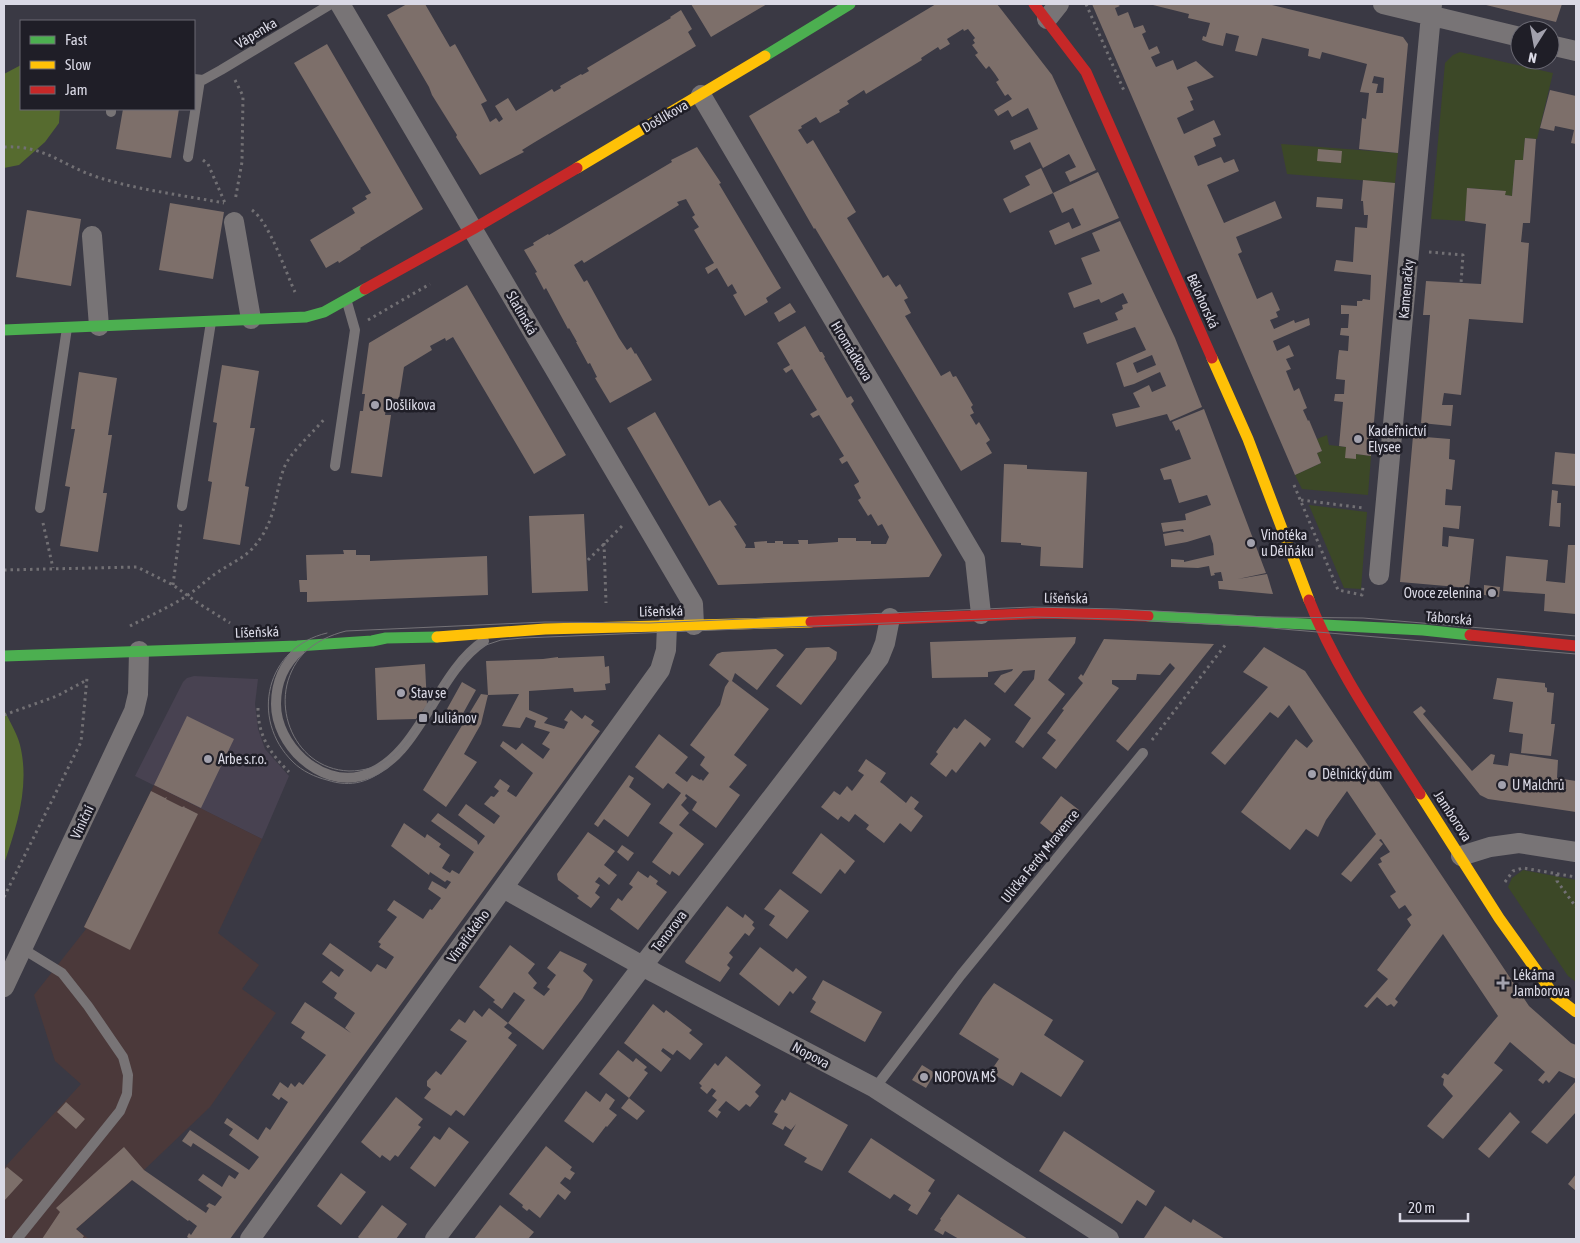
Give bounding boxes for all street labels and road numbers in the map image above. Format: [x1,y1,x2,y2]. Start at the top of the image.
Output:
street label: Vápenka [232,14,280,52]
street label: Došlíkova [639,96,691,136]
street label: Kamenačky [1395,258,1417,320]
street label: Bělohorská [1184,271,1222,331]
street label: Slatinská [503,288,541,338]
street label: Hromádkova [828,318,876,384]
street label: Líšeňská [1044,590,1088,606]
street label: Líšeňská [639,603,683,619]
street label: Táborská [1425,608,1473,628]
street label: Líšeňská [235,623,279,641]
street label: Jamborova [1431,788,1475,844]
street label: Viniční [67,803,97,841]
street label: Ulička Ferdy Mravence [998,806,1082,906]
street label: Vinařického [443,906,493,966]
street label: Tenorova [648,907,690,955]
street label: Nopova [790,1039,832,1071]

